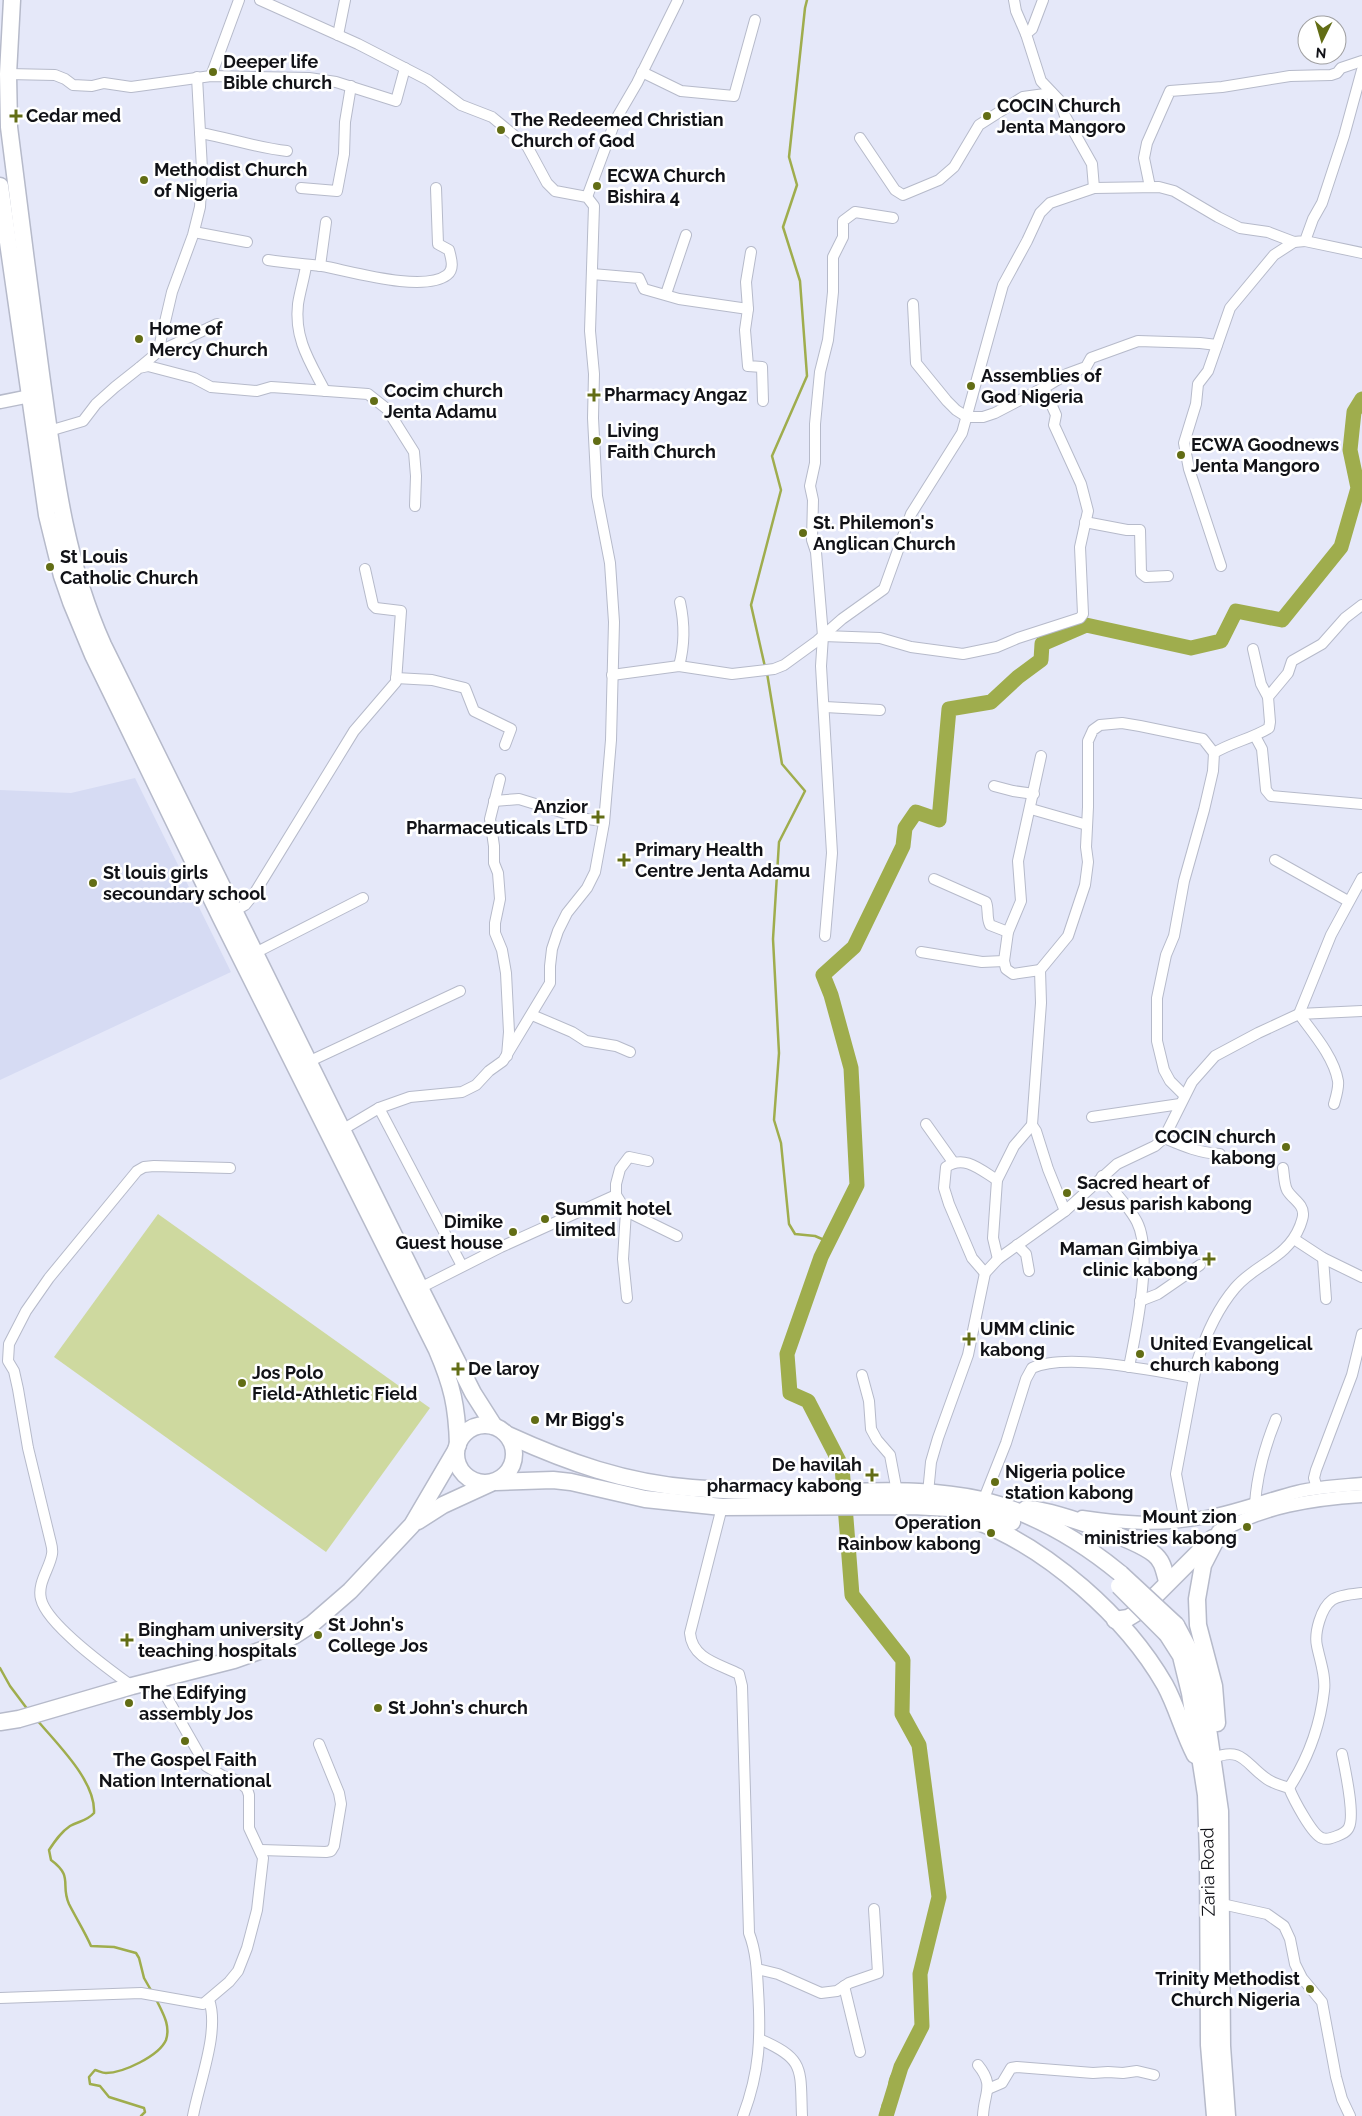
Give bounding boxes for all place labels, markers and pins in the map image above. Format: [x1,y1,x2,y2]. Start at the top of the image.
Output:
place label: Deeper life Bible church [223,51,332,93]
marker: Deeper life Bible church [207,66,219,78]
place label: COCIN Church Jenta Mangoro [997,95,1126,137]
place label: Cedar med [26,105,121,126]
place label: The Redeemed Christian Church of God [511,109,724,151]
marker: Cedar med [10,110,22,122]
marker: COCIN Church Jenta Mangoro [981,110,993,122]
marker: The Redeemed Christian Church of God [495,124,507,136]
place label: Methodist Church of Nigeria [154,159,307,201]
place label: ECWA Church Bishira 4 [607,165,726,207]
marker: Methodist Church of Nigeria [138,174,150,186]
marker: ECWA Church Bishira 4 [591,180,603,192]
place label: Home of Mercy Church [149,318,268,360]
marker: Home of Mercy Church [133,333,145,345]
place label: Assemblies of God Nigeria [981,365,1103,407]
place label: Cocim church Jenta Adamu [384,380,503,422]
marker: Assemblies of God Nigeria [965,380,977,392]
place label: Pharmacy Angaz [604,384,747,405]
marker: Pharmacy Angaz [588,389,600,401]
marker: Cocim church Jenta Adamu [368,395,380,407]
place label: Living Faith Church [607,420,716,462]
place label: ECWA Goodnews Jenta Mangoro [1191,434,1339,476]
marker: Living Faith Church [591,435,603,447]
marker: ECWA Goodnews Jenta Mangoro [1175,449,1187,461]
place label: St. Philemon's Anglican Church [813,512,956,554]
marker: St. Philemon's Anglican Church [797,527,809,539]
place label: St Louis Catholic Church [60,546,198,588]
marker: St Louis Catholic Church [44,561,56,573]
place label: Anzior Pharmaceuticals LTD [406,796,588,838]
marker: Anzior Pharmaceuticals LTD [592,811,604,823]
place label: Primary Health Centre Jenta Adamu [635,839,810,881]
marker: Primary Health Centre Jenta Adamu [617,853,631,867]
place label: St louis girls secoundary school [103,862,266,904]
marker: St louis girls secoundary school [87,877,99,889]
place label: COCIN church kabong [1155,1126,1276,1168]
marker: COCIN church kabong [1280,1141,1292,1153]
place label: Sacred heart of Jesus parish kabong [1077,1172,1252,1214]
marker: Sacred heart of Jesus parish kabong [1061,1187,1073,1199]
place label: Summit hotel limited [555,1198,672,1240]
place label: Dimike Guest house [395,1211,503,1253]
marker: Summit hotel limited [539,1213,551,1225]
marker: Dimike Guest house [507,1226,519,1238]
place label: Maman Gimbiya clinic kabong [1060,1238,1198,1280]
marker: Maman Gimbiya clinic kabong [1202,1252,1216,1266]
place label: UMM clinic kabong [980,1318,1075,1360]
marker: UMM clinic kabong [962,1332,976,1346]
place label: United Evangelical church kabong [1150,1333,1313,1375]
marker: United Evangelical church kabong [1134,1348,1146,1360]
place label: De laroy [468,1358,539,1379]
place label: Jos Polo Field-Athletic Field [252,1362,417,1404]
marker: De laroy [452,1363,464,1375]
marker: Jos Polo Field-Athletic Field [236,1377,248,1389]
place label: Mr Bigg's [545,1409,624,1430]
marker: Mr Bigg's [529,1414,541,1426]
place label: De havilah pharmacy kabong [707,1454,862,1496]
place label: Nigeria police station kabong [1005,1461,1134,1503]
marker: De havilah pharmacy kabong [866,1469,878,1481]
marker: Nigeria police station kabong [989,1476,1001,1488]
place label: Mount zion ministries kabong [1084,1506,1237,1548]
place label: Operation Rainbow kabong [838,1512,981,1554]
marker: Mount zion ministries kabong [1241,1521,1253,1533]
marker: Operation Rainbow kabong [985,1527,997,1539]
place label: St John's College Jos [328,1614,428,1656]
place label: Bingham university teaching hospitals [138,1619,304,1661]
marker: St John's College Jos [312,1629,324,1641]
marker: Bingham university teaching hospitals [120,1633,134,1647]
place label: The Edifying assembly Jos [139,1682,253,1724]
marker: The Edifying assembly Jos [123,1697,135,1709]
place label: St John's church [388,1697,528,1718]
marker: St John's church [372,1702,384,1714]
marker: The Gospel Faith Nation International [179,1735,191,1747]
place label: The Gospel Faith Nation International [99,1749,271,1791]
place label: Trinity Methodist Church Nigeria [1155,1968,1300,2010]
marker: Trinity Methodist Church Nigeria [1304,1983,1316,1995]

